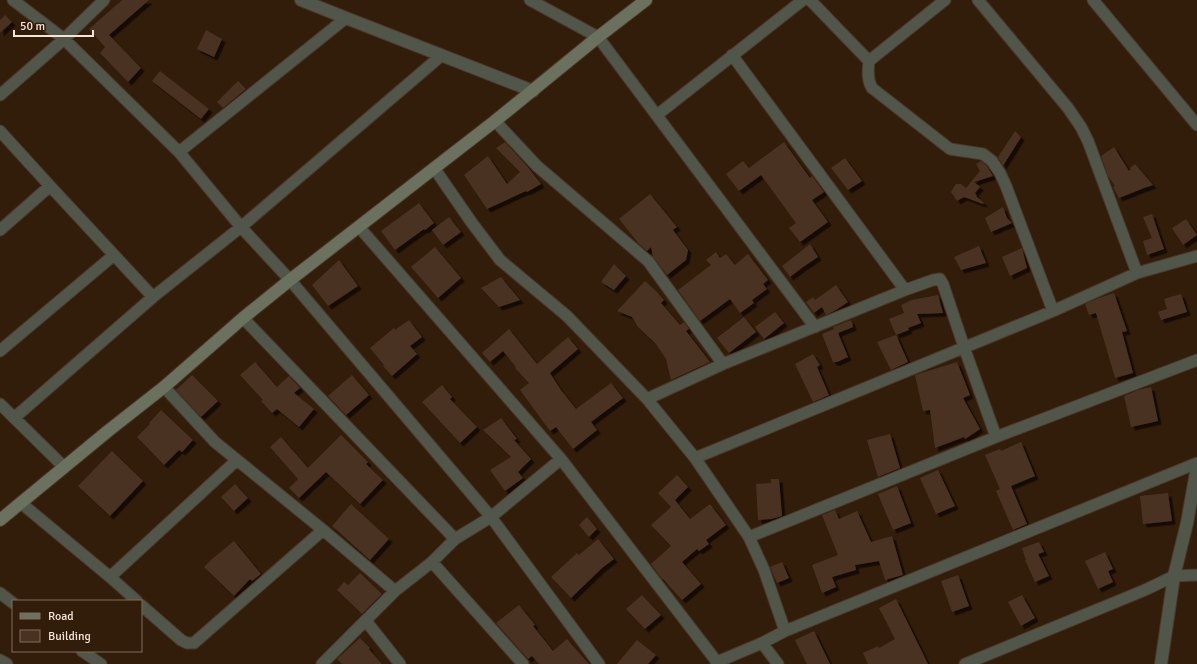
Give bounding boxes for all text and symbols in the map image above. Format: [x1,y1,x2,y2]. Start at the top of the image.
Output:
scale bar [14,12,93,38]
text: 50 m [20,19,45,34]
legend [12,600,142,652]
text: Road [48,609,74,624]
text: Building [48,629,91,644]

